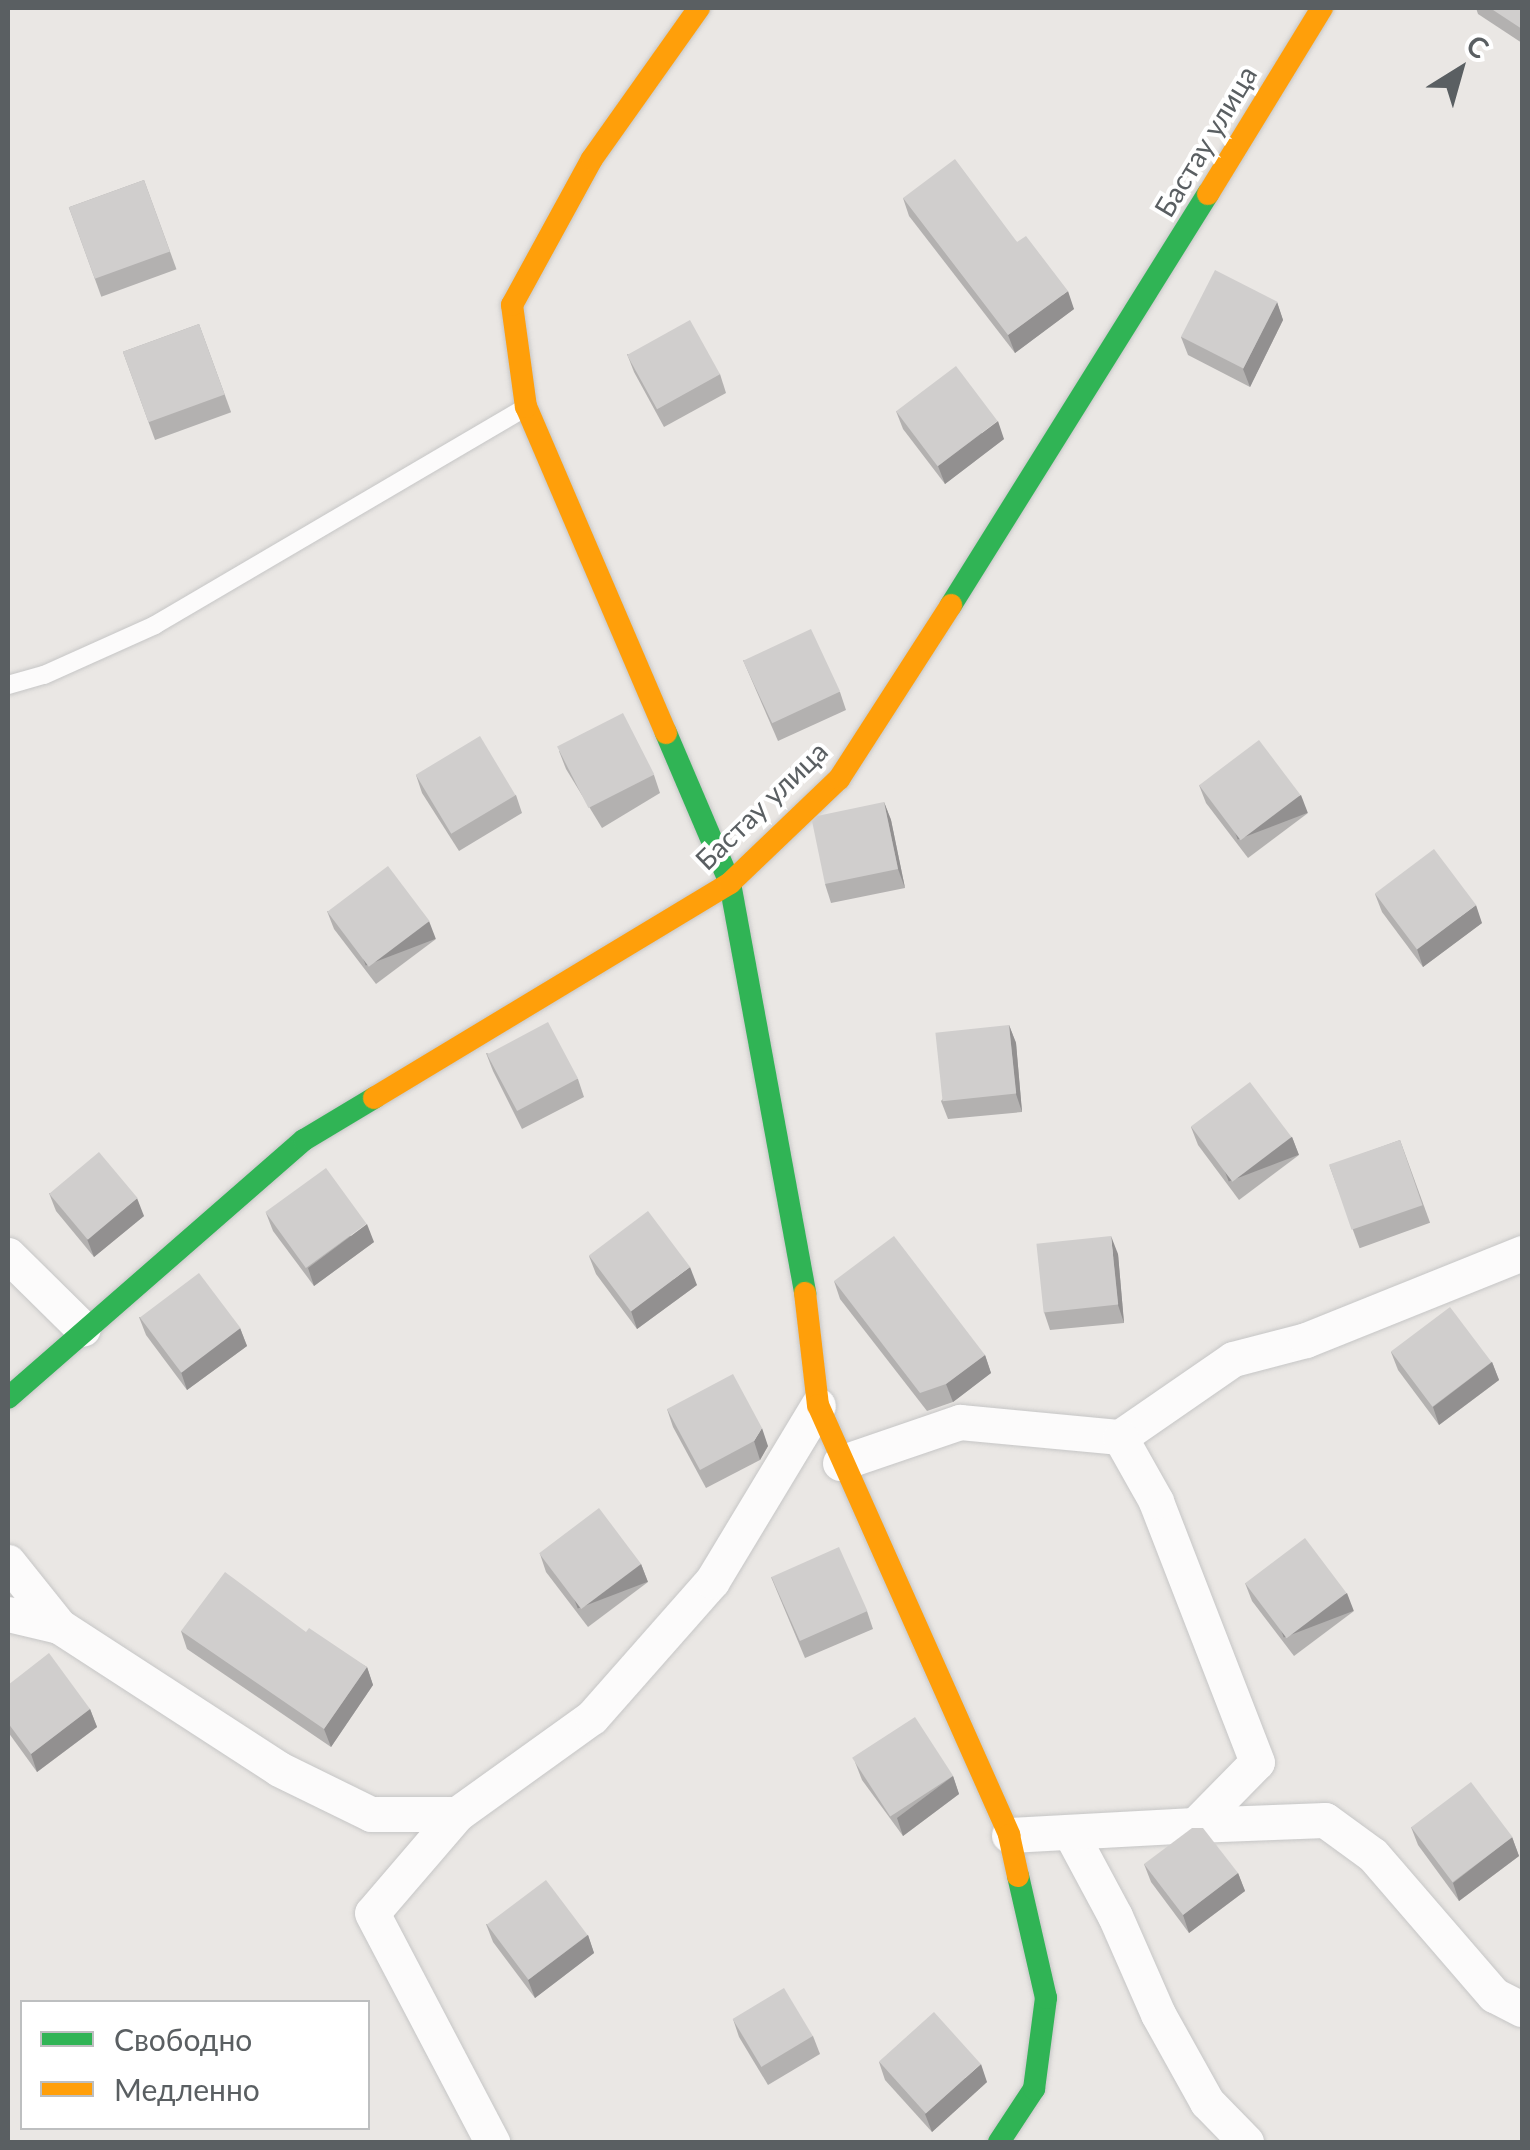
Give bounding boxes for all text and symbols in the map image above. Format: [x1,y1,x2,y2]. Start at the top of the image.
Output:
north arrow [1410,20,1510,120]
text: С [1460,27,1496,65]
street label: Бастау улица [1147,59,1263,223]
street label: Бастау улица [688,734,834,876]
legend [20,2000,370,2130]
text: Свободно [114,2021,252,2057]
text: Медленно [114,2071,260,2107]

